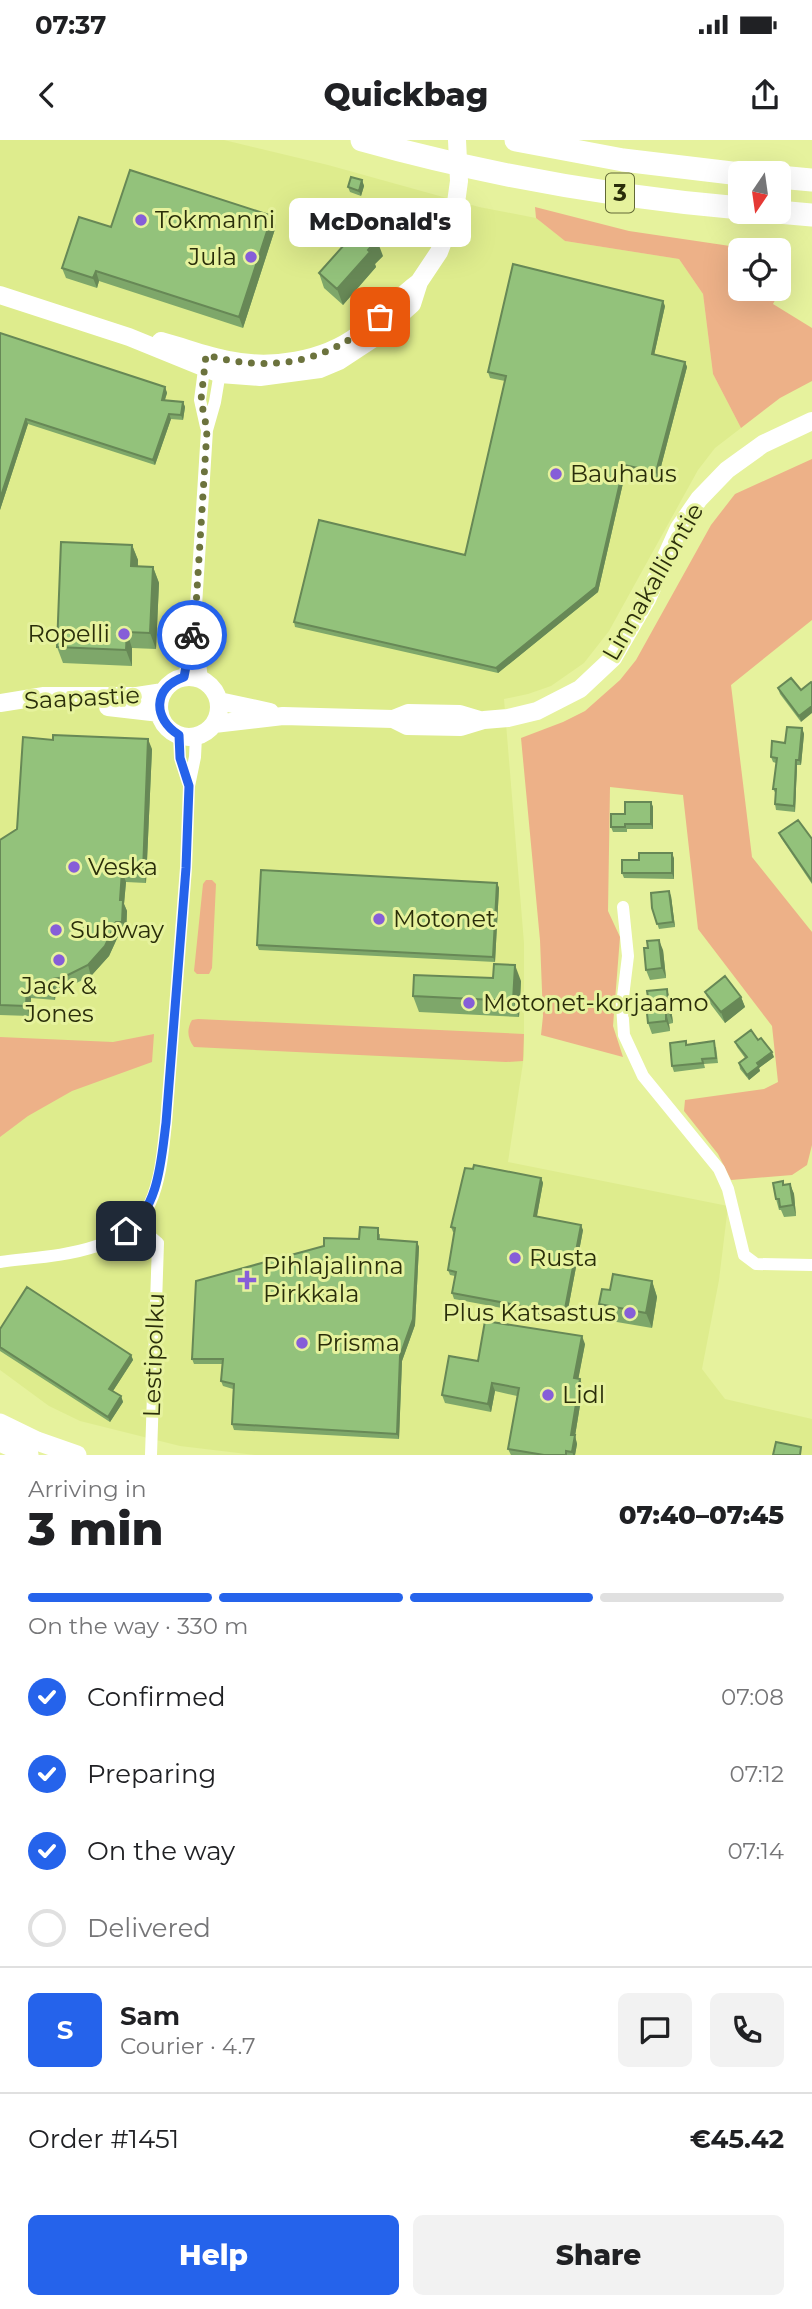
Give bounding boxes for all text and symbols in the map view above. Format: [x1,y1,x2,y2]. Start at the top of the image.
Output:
text: 07:37 [35,9,106,41]
text: Quickbag [324,75,488,114]
icon: back [28,76,66,114]
icon: share [746,76,784,114]
north arrow [728,161,791,224]
map controls [728,161,791,301]
road number: 3 [606,174,634,212]
callout: McDonald's [289,198,471,247]
place label: Tokmanni [155,205,275,234]
text: McDonald's [309,208,451,236]
marker: Tokmanni [133,212,149,228]
button: locate [728,238,791,301]
place label: Jula [187,242,237,271]
marker: Jula [243,249,259,265]
pin [350,287,410,347]
icon: bag [361,298,399,336]
place label: Bauhaus [570,459,677,488]
marker: Bauhaus [548,466,564,482]
street label: Linnakalliontie [596,498,709,666]
courier [157,600,227,670]
icon: bike [173,616,211,654]
place label: Ropelli [27,619,110,648]
marker: Ropelli [116,626,132,642]
street label: Saapastie [23,680,141,715]
place label: Veska [88,852,158,881]
marker: Veska [66,859,82,875]
place label: Motonet [393,904,496,933]
marker: Motonet [371,911,387,927]
place label: Subway [70,915,164,944]
marker: Subway [48,922,64,938]
marker: Jack & Jones [51,952,67,968]
place label: Jack & Jones [20,971,97,1028]
place label: Motonet-korjaamo [483,988,709,1017]
marker: Motonet-korjaamo [461,995,477,1011]
pin [96,1201,156,1261]
icon: home [107,1212,145,1250]
place label: Rusta [529,1243,598,1272]
marker: Rusta [507,1250,523,1266]
place label: Pihlajalinna Pirkkala [263,1251,404,1308]
marker: Pihlajalinna Pirkkala [237,1270,257,1290]
street label: Lestipolku [137,1292,170,1418]
place label: Plus Katsastus [442,1298,616,1327]
marker: Plus Katsastus [622,1305,638,1321]
place label: Prisma [316,1328,400,1357]
marker: Prisma [294,1335,310,1351]
place label: Lidl [562,1380,605,1409]
marker: Lidl [540,1387,556,1403]
text: Arriving in [28,1475,147,1503]
text: 07:40–07:45 [619,1499,784,1531]
text: 3 min [28,1500,164,1557]
text: On the way · 330 m [28,1612,248,1640]
icon: check [28,1678,66,1716]
text: Confirmed [87,1681,226,1713]
text: 07:08 [721,1683,784,1711]
icon: check [28,1755,66,1793]
text: Preparing [87,1758,216,1790]
text: 07:12 [730,1760,784,1788]
icon: check [28,1832,66,1870]
text: On the way [87,1835,235,1867]
text: 07:14 [727,1837,784,1865]
text: Delivered [87,1912,211,1944]
button: chat [618,1993,692,2067]
button: phone [710,1993,784,2067]
text: Sam [120,2000,180,2032]
text: S [57,2014,73,2046]
text: Courier · 4.7 [120,2032,256,2060]
text: Order #1451 [28,2123,179,2155]
text: €45.42 [690,2123,784,2155]
button: Help [28,2215,399,2295]
button: Share [413,2215,784,2295]

